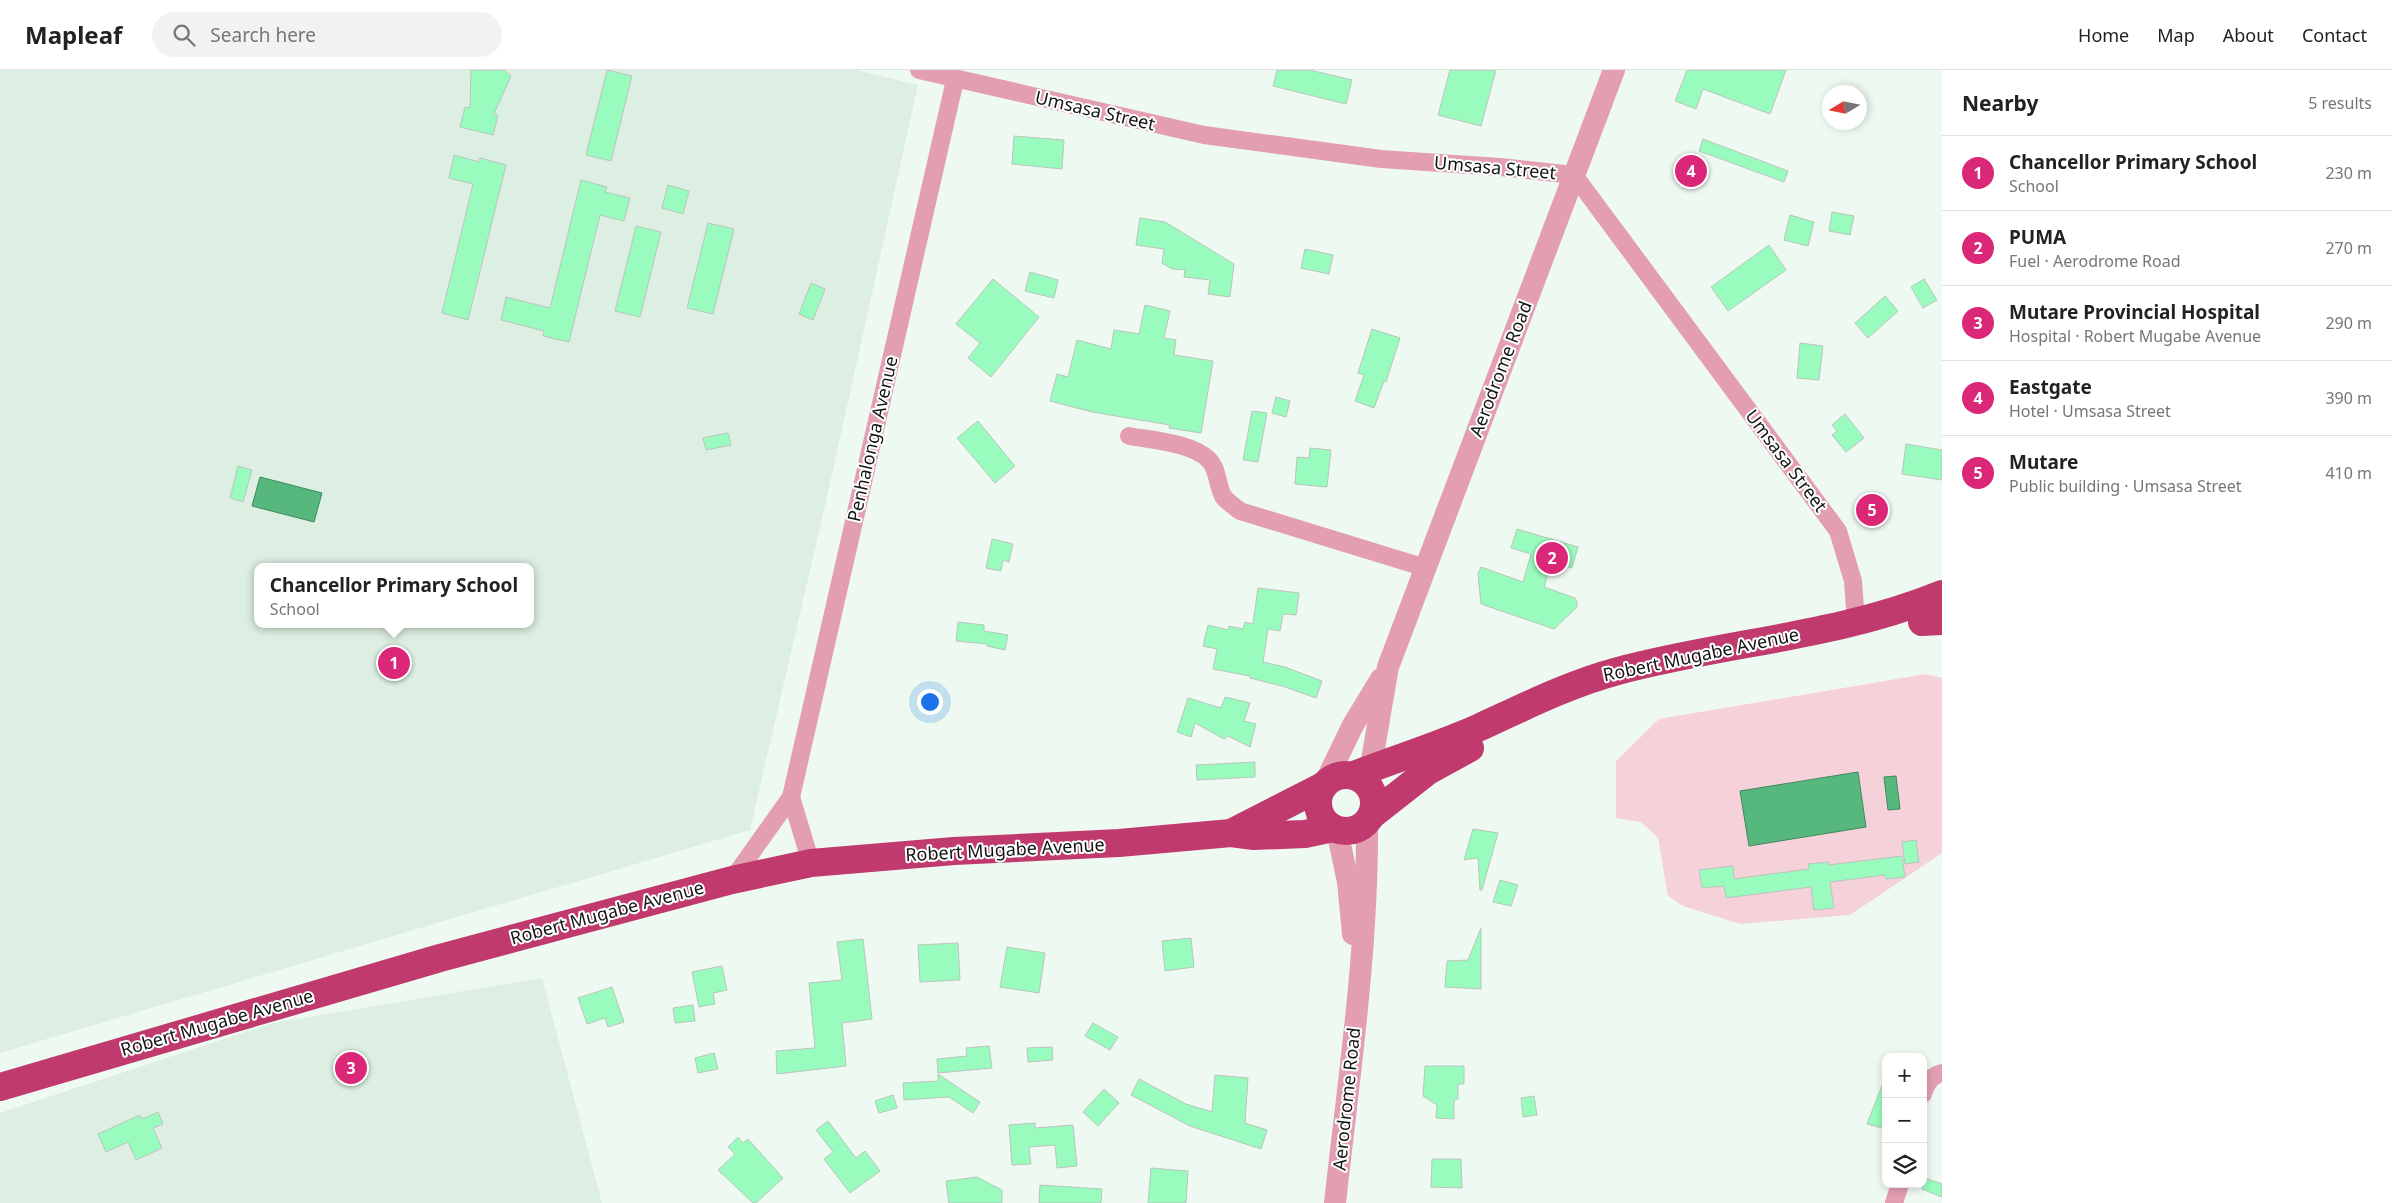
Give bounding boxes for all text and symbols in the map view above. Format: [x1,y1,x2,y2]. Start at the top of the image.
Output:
search box [152,12,502,57]
text: Mapleaf [25,18,122,51]
icon: search [170,21,198,49]
text: Search here [210,22,316,48]
text: Home [2078,23,2129,47]
text: Map [2157,23,2195,47]
text: About [2223,23,2274,47]
text: Contact [2302,23,2367,47]
street label: Umsasa Street [1033,85,1158,136]
north arrow [1822,85,1867,130]
text: Nearby [1962,89,2038,117]
text: 5 results [2308,92,2372,114]
text: Chancellor Primary School [2009,149,2257,175]
street label: Umsasa Street [1433,150,1558,184]
pin: 4 [1675,152,1707,190]
text: 1 [1973,162,1983,184]
text: 230 m [2325,162,2372,184]
text: School [2009,175,2059,197]
text: PUMA [2009,224,2066,250]
text: 2 [1973,237,1983,259]
text: 270 m [2325,237,2372,259]
text: Fuel · Aerodrome Road [2009,250,2181,272]
street label: Aerodrome Road [1463,297,1537,440]
text: Mutare Provincial Hospital [2009,299,2260,325]
text: 3 [1973,312,1983,334]
text: 290 m [2325,312,2372,334]
text: Hospital · Robert Mugabe Avenue [2009,325,2261,347]
street label: Penhalonga Avenue [841,354,903,524]
text: Eastgate [2009,374,2092,400]
text: 4 [1973,387,1983,409]
text: 390 m [2325,387,2372,409]
text: Hotel · Umsasa Street [2009,400,2171,422]
street label: Umsasa Street [1740,404,1834,517]
text: Mutare [2009,449,2078,475]
text: 5 [1973,462,1983,484]
text: 410 m [2325,462,2372,484]
text: Public building · Umsasa Street [2009,475,2242,497]
pin: 5 [1856,491,1888,529]
pin: 2 [1536,539,1568,577]
popup [254,563,534,628]
text: Chancellor Primary School [270,572,518,598]
text: School [270,598,320,620]
street label: Robert Mugabe Avenue [1601,622,1801,687]
pin: 1 [378,644,410,682]
your location [917,689,943,715]
street label: Robert Mugabe Avenue [905,832,1105,866]
street label: Robert Mugabe Avenue [507,875,706,949]
street label: Robert Mugabe Avenue [117,983,316,1061]
street label: Aerodrome Road [1327,1026,1365,1172]
pin: 3 [335,1049,367,1087]
map controls [1882,1053,1927,1188]
button: + [1882,1053,1927,1098]
button: − [1882,1098,1927,1143]
button: layers [1882,1143,1927,1188]

